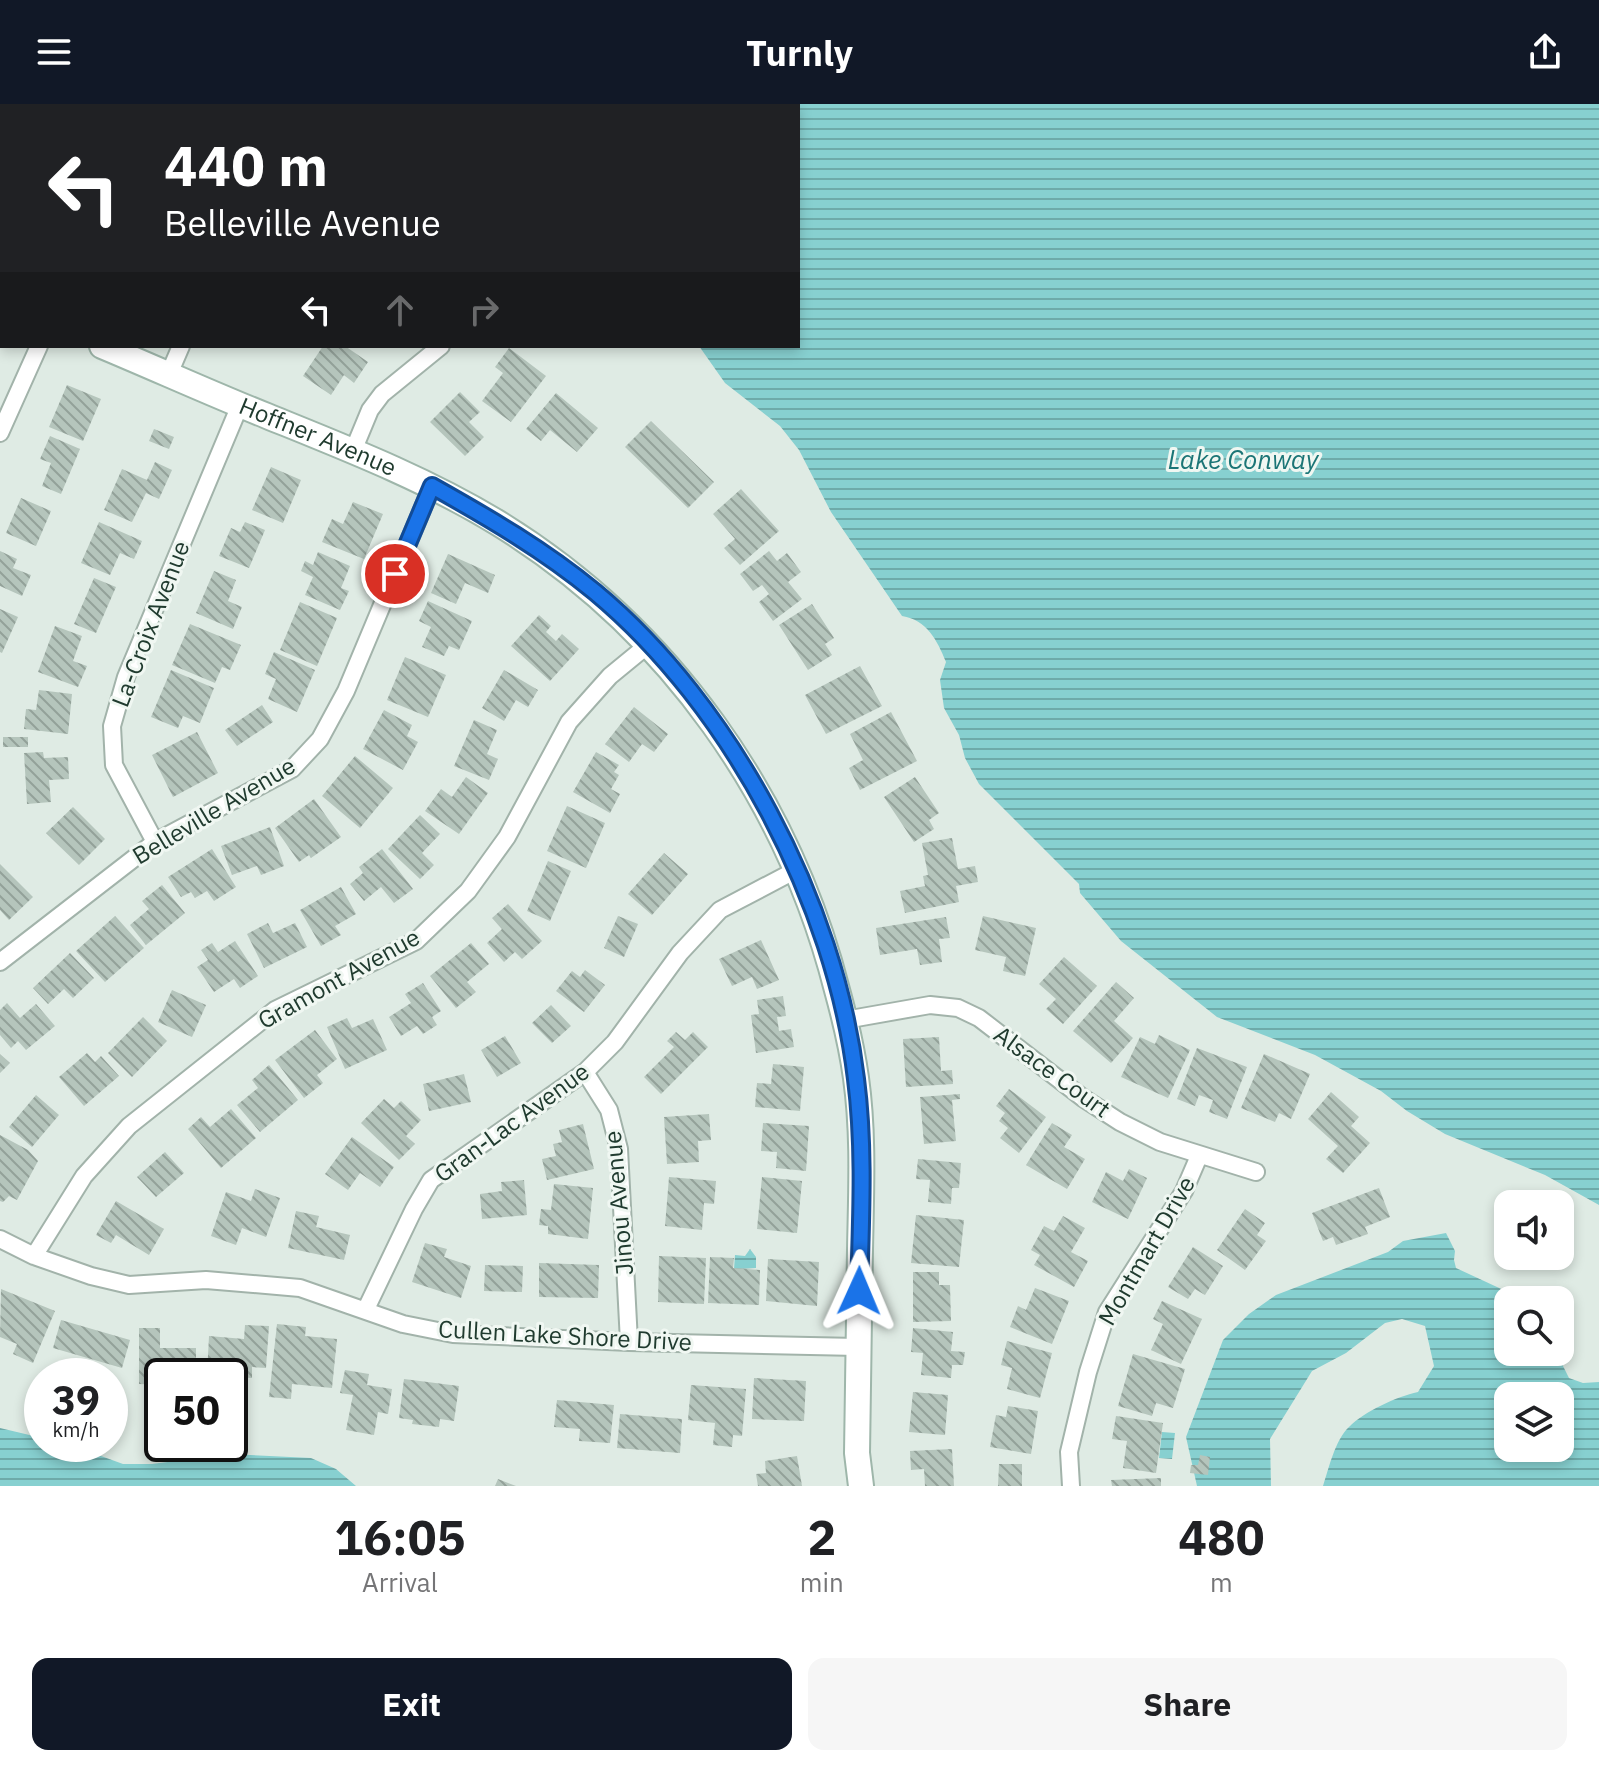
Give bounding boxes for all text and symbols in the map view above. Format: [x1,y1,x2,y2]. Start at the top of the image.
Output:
text: Turnly [746,29,853,76]
icon: menu [32,30,76,74]
icon: share [1523,30,1567,74]
text: 440 m [164,129,328,201]
icon: left [32,136,136,240]
text: Belleville Avenue [164,199,441,246]
icon: left [294,288,338,332]
icon: ahead [378,288,422,332]
icon: right [462,288,506,332]
street label: Hoffner Avenue [235,389,402,483]
water label: Lake Conway [1168,442,1320,476]
street label: La-Croix Avenue [104,536,196,711]
pin [361,540,429,608]
icon: arrive [373,552,417,596]
street label: Belleville Avenue [126,749,301,871]
street label: Gramont Avenue [252,920,425,1036]
street label: Alsace Court [988,1018,1117,1124]
street label: Gran-Lac Avenue [428,1055,595,1189]
street label: Jinou Avenue [596,1130,640,1277]
street label: Montmart Drive [1090,1170,1202,1331]
map controls [1494,1190,1574,1462]
button: sound [1494,1190,1574,1270]
position arrow [817,1249,901,1333]
button: search [1494,1286,1574,1366]
street label: Cullen Lake Shore Drive [437,1312,693,1358]
speed limit sign: 50 [144,1358,248,1462]
text: 39 [52,1374,100,1426]
button: layers [1494,1382,1574,1462]
text: km/h [52,1416,100,1443]
text: 16:05 [334,1506,465,1568]
text: 2 [807,1506,836,1568]
text: 480 [1178,1506,1265,1568]
text: Arrival [362,1565,438,1599]
text: min [800,1565,844,1599]
text: m [1210,1565,1233,1599]
button: Exit [32,1658,792,1750]
button: Share [808,1658,1567,1750]

